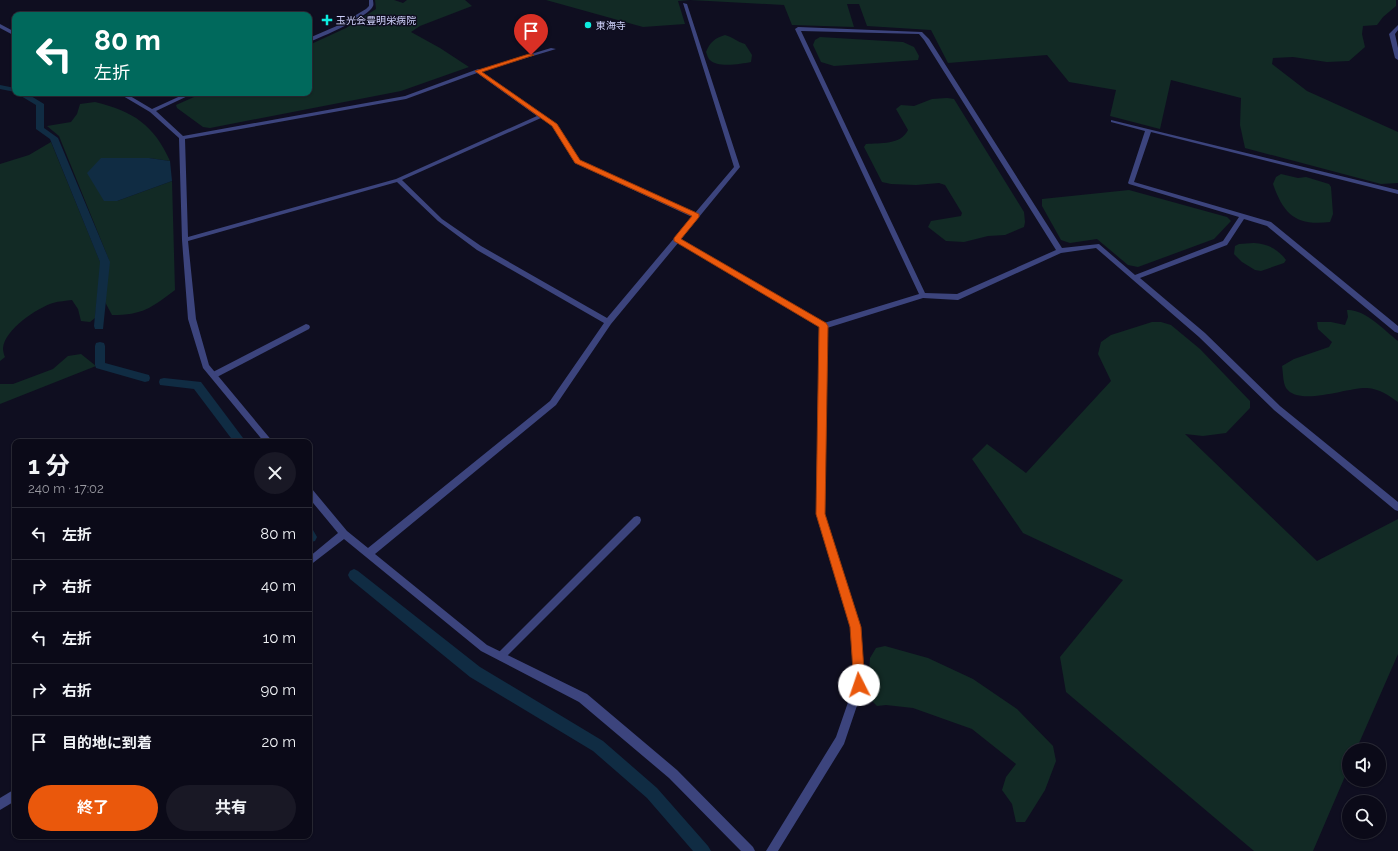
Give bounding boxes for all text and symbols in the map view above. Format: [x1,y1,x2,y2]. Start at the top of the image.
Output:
marker: 玉光会豊明栄病院 [321,14,333,26]
pin [514,14,548,55]
place label: 玉光会豊明栄病院 [336,15,416,26]
icon: arrive [520,20,542,42]
marker: 東海寺 [583,20,593,30]
place label: 東海寺 [596,20,626,31]
text: 80 m [94,24,161,57]
icon: left [28,28,80,80]
text: 左折 [94,62,130,83]
text: 1 分 [28,451,70,480]
button: close [254,452,296,494]
text: 240 m · 17:02 [28,481,104,496]
icon: left [28,523,50,545]
text: 80 m [260,525,296,543]
text: 左折 [62,526,92,544]
icon: right [28,575,50,597]
text: 40 m [261,577,296,595]
text: 右折 [62,578,92,596]
icon: left [28,627,50,649]
text: 10 m [263,629,296,647]
text: 左折 [62,630,92,648]
position arrow [838,664,880,706]
icon: right [28,679,50,701]
text: 90 m [260,681,296,699]
text: 右折 [62,682,92,700]
icon: arrive [28,731,50,753]
text: 20 m [261,733,296,751]
text: 目的地に到着 [62,734,152,752]
map controls [1342,743,1386,839]
button: sound [1342,743,1386,787]
button: 終了 [28,785,158,831]
button: 共有 [166,785,296,831]
button: search [1342,795,1386,839]

